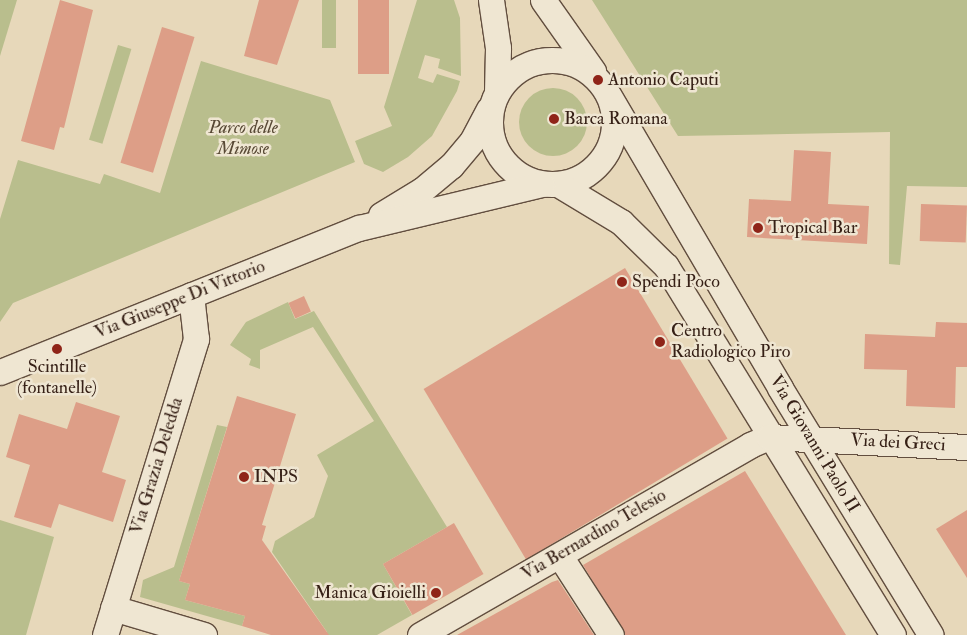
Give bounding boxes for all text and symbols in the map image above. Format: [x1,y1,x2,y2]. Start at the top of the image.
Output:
place label: Antonio Caputi [608,69,719,91]
marker: Antonio Caputi [592,74,604,86]
place label: Barca Romana [564,108,668,130]
marker: Barca Romana [548,113,560,125]
park label: Parco delle Mimose [208,118,278,160]
place label: Tropical Bar [768,217,857,239]
marker: Tropical Bar [752,222,764,234]
street label: Via Giuseppe Di Vittorio [92,256,268,344]
place label: Spendi Poco [632,271,720,293]
marker: Spendi Poco [616,276,628,288]
place label: Centro Radiologico Piro [671,321,790,364]
marker: Centro Radiologico Piro [653,335,667,349]
marker: Scintille (fontanelle) [51,343,63,355]
place label: Scintille (fontanelle) [17,357,97,399]
street label: Via Giovanni Paolo II [764,371,864,517]
street label: Via Grazia Deledda [126,395,188,537]
street label: Via dei Greci [850,430,946,456]
place label: INPS [254,466,298,488]
marker: INPS [238,471,250,483]
street label: Via Bernardino Telesio [518,485,670,585]
place label: Manica Gioielli [314,582,426,604]
marker: Manica Gioielli [430,587,442,599]

